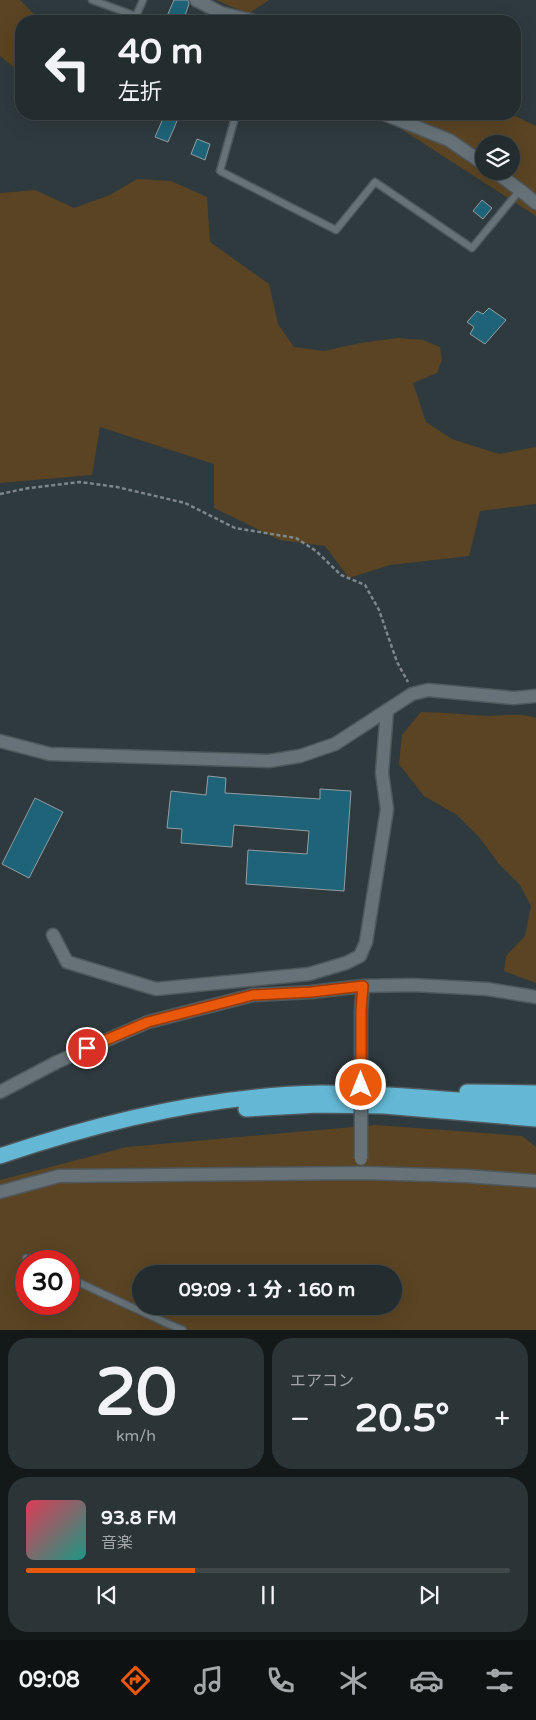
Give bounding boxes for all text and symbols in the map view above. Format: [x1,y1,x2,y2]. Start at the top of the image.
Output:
text: 40 m [118,31,203,73]
icon: left [35,35,100,100]
text: 左折 [118,79,162,105]
map controls [475,135,520,180]
button: layers [475,135,520,180]
pin [66,1027,108,1069]
icon: arrive [73,1034,101,1062]
position arrow [334,1058,386,1110]
speed limit sign: 30 [15,1250,80,1315]
text: 09:09 · 1 分 · 160 m [179,1279,355,1301]
text: 20 [95,1354,177,1433]
text: エアコン [290,1371,354,1391]
text: 20.5° [355,1396,450,1442]
text: − [290,1402,310,1436]
text: + [494,1402,510,1436]
text: km/h [116,1426,156,1446]
text: 93.8 FM [101,1507,177,1529]
text: 音楽 [101,1533,133,1553]
icon: previous [93,1581,121,1609]
icon: pause [254,1581,282,1609]
icon: next [415,1581,443,1609]
icon: directions [118,1663,153,1698]
icon: music [191,1663,226,1698]
icon: phone [263,1663,298,1698]
icon: climate [336,1663,371,1698]
icon: car [409,1663,444,1698]
icon: filters [482,1663,517,1698]
text: 09:08 [19,1667,80,1693]

